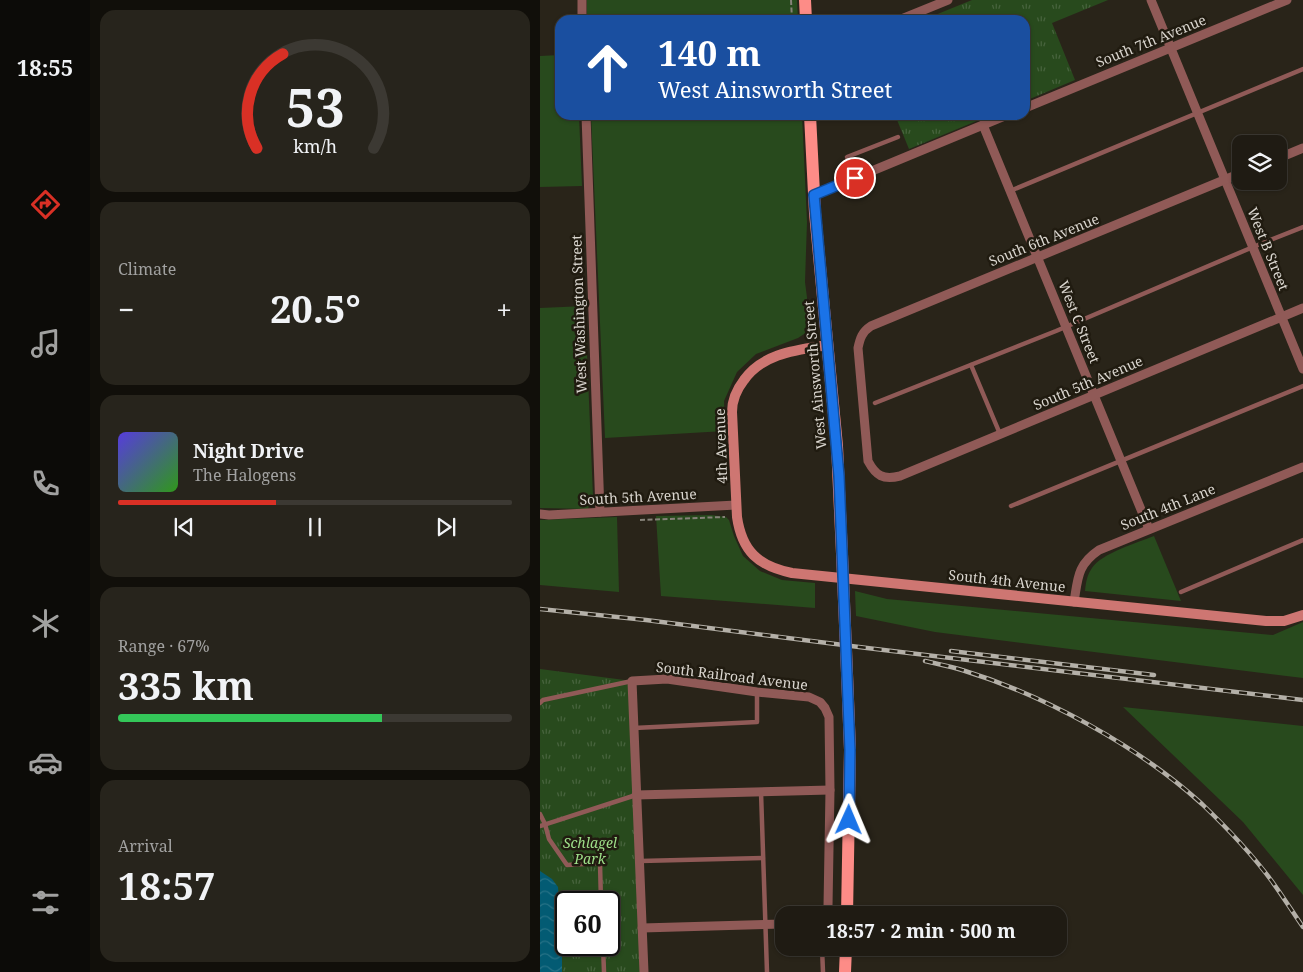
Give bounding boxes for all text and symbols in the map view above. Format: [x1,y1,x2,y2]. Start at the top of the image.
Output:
street label: South 7th Avenue [1093,10,1209,71]
text: 140 m [658,29,761,76]
icon: ahead [575,35,640,100]
text: 18:55 [17,52,73,82]
text: 53 [286,71,344,142]
text: West Ainsworth Street [658,74,892,104]
text: km/h [293,134,337,158]
map controls [1232,135,1287,190]
button: layers [1232,135,1287,190]
pin [834,157,876,199]
icon: arrive [841,164,869,192]
icon: directions [28,187,63,222]
street label: West B Street [1243,204,1294,293]
street label: South 6th Avenue [986,209,1102,270]
street label: West Washington Street [566,234,591,394]
text: Climate [118,258,176,280]
street label: West C Street [1054,278,1105,366]
text: 20.5° [270,282,361,334]
text: − [118,290,134,328]
text: + [496,290,512,328]
street label: West Ainsworth Street [799,300,830,450]
icon: music [28,326,63,361]
street label: South 5th Avenue [1030,351,1146,414]
street label: 4th Avenue [710,408,731,484]
text: Night Drive [193,438,304,464]
text: The Halogens [193,464,296,486]
icon: phone [28,466,63,501]
street label: South 4th Lane [1118,479,1218,534]
street label: South 5th Avenue [579,484,697,509]
icon: previous [170,513,198,541]
icon: pause [301,513,329,541]
icon: next [432,513,460,541]
street label: South 4th Avenue [948,565,1066,596]
icon: climate [28,606,63,641]
text: Range · 67% [118,635,210,657]
street label: South Railroad Avenue [655,657,809,694]
text: 335 km [118,659,254,711]
icon: car [28,745,63,780]
position arrow [822,793,874,845]
park label: Schlagel Park [563,833,618,868]
text: Arrival [118,835,173,857]
text: 18:57 [118,859,215,911]
icon: filters [28,885,63,920]
speed limit sign: 60 [555,891,620,956]
text: 18:57 · 2 min · 500 m [826,918,1016,944]

